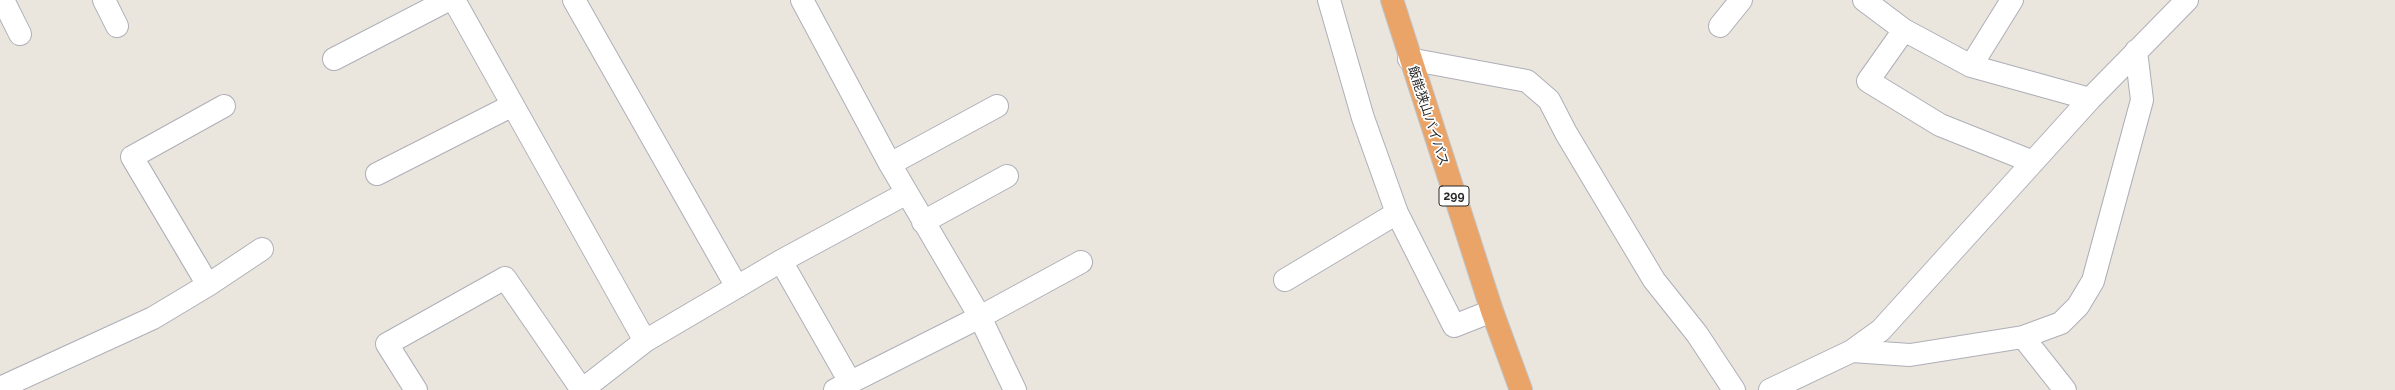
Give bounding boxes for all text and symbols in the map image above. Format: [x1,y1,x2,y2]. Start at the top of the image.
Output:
street label: 飯能狭山バイパス [1405,64,1451,168]
road number: 299 [1439,186,1469,206]

